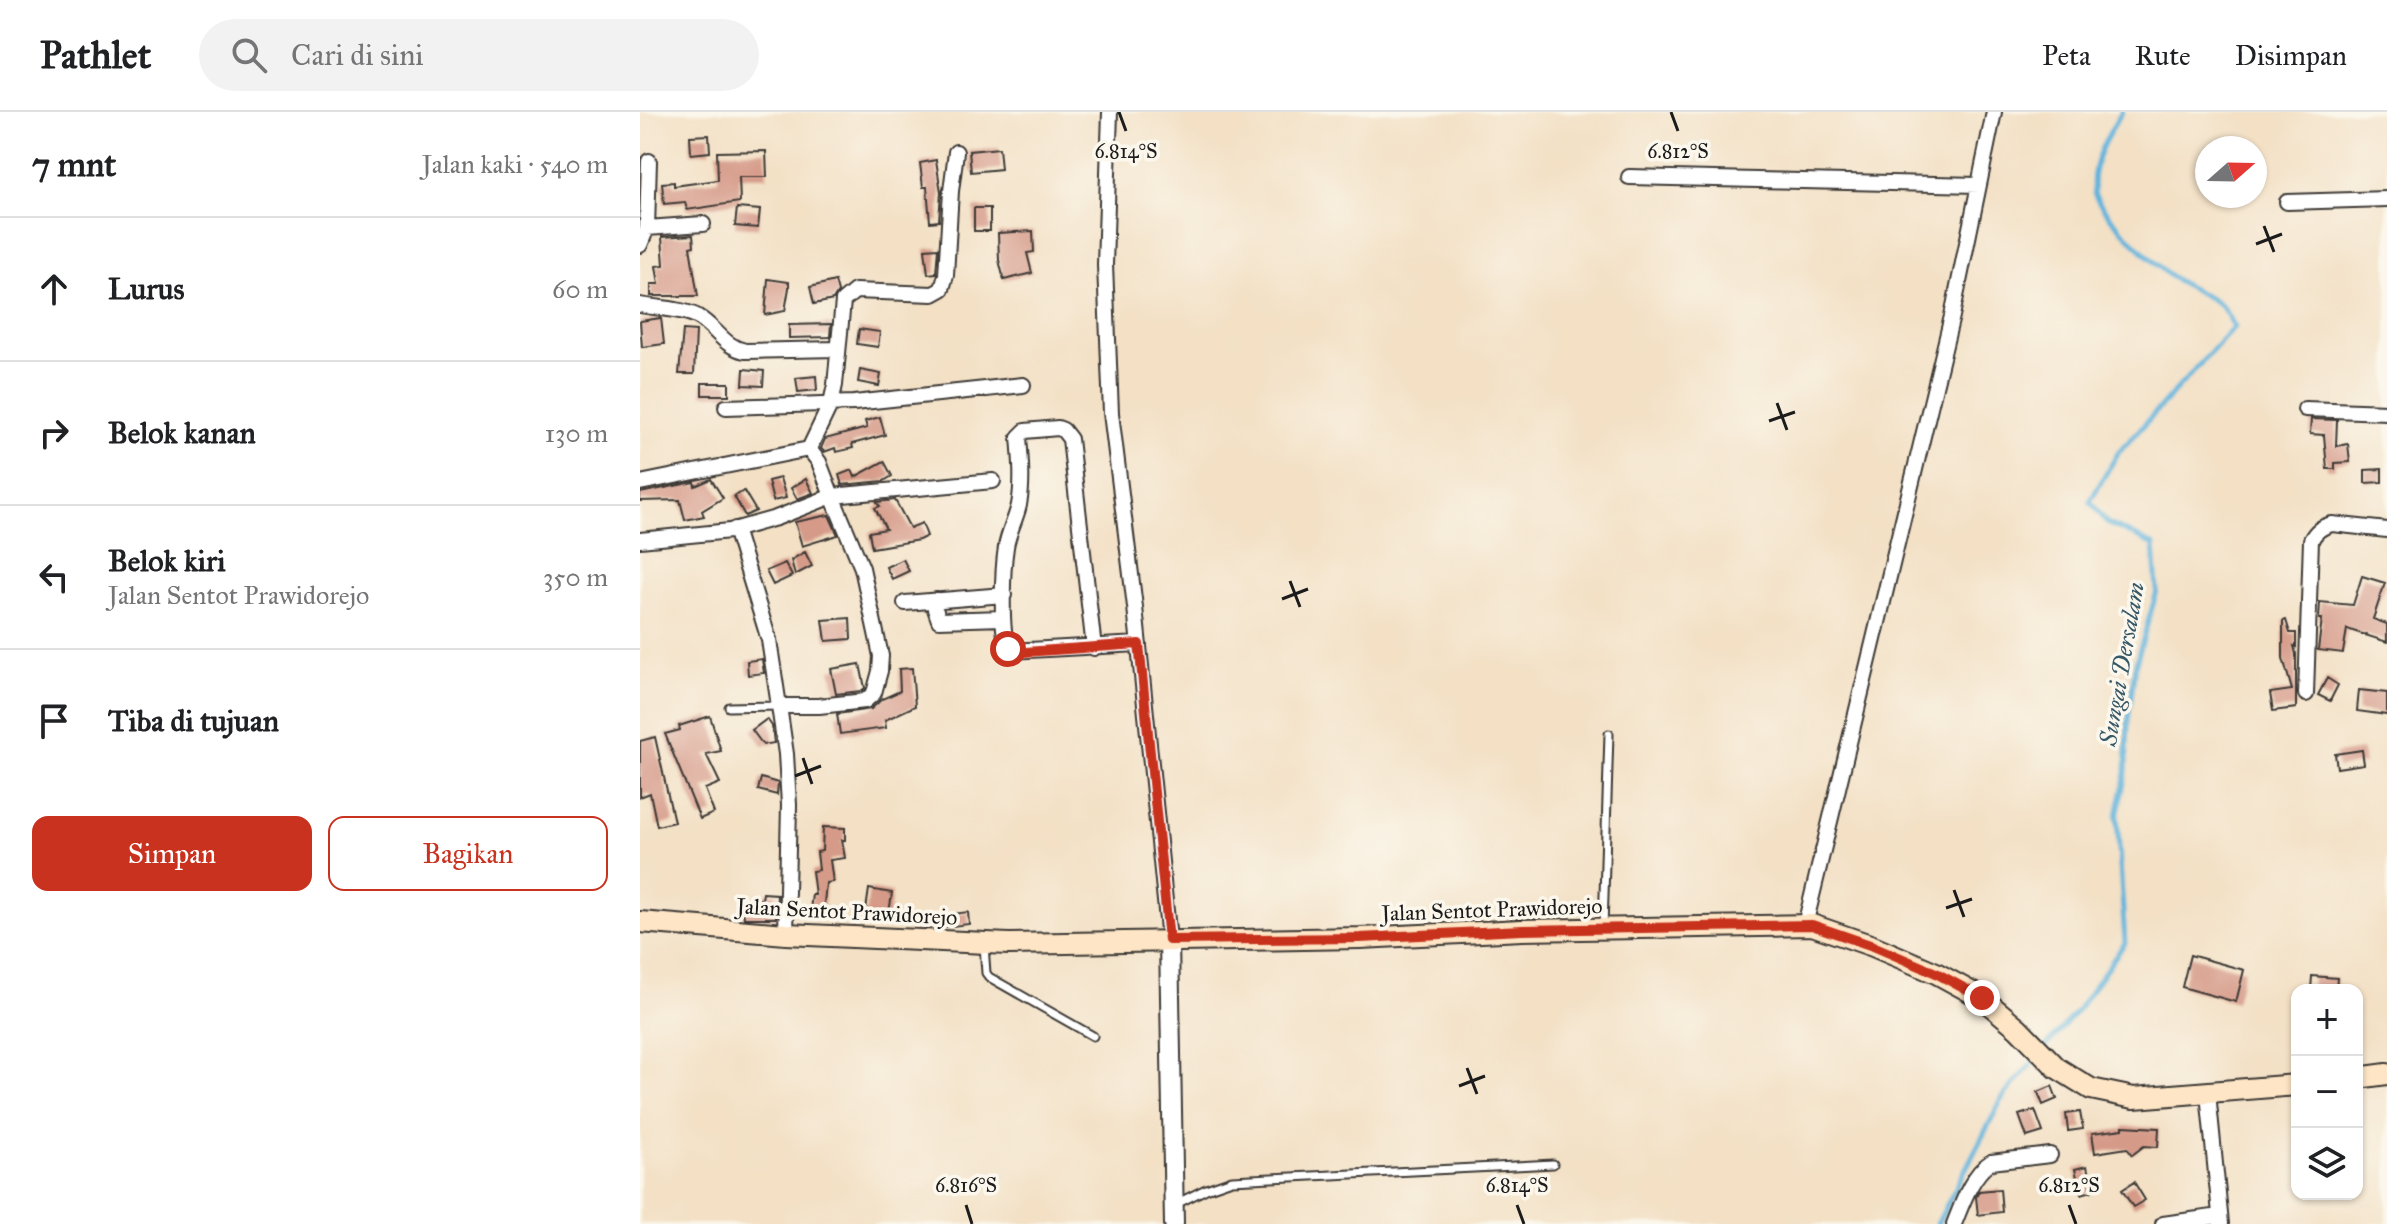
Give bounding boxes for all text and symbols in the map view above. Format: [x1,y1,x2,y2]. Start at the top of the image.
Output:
search box [199,19,759,91]
text: Pathlet [40,32,151,78]
icon: search [227,33,271,77]
text: Cari di sini [291,37,424,73]
text: Peta [2042,38,2091,73]
text: Rute [2135,38,2191,73]
text: Disimpan [2235,38,2347,73]
north arrow [2195,136,2267,208]
text: 6.814°S [1095,139,1157,163]
text: 6.812°S [1647,139,1709,163]
text: 7 mnt [32,144,116,185]
text: Jalan kaki · 540 m [422,148,608,180]
icon: ahead [32,267,76,311]
text: Lurus [108,271,184,307]
text: 60 m [552,273,608,305]
icon: right [32,411,76,455]
text: Belok kanan [108,415,256,451]
text: 130 m [545,417,608,449]
text: Belok kiri [108,543,226,579]
icon: left [32,555,76,599]
text: 350 m [543,561,608,593]
text: Jalan Sentot Prawidorejo [108,579,369,611]
water label: Sungai Dersalam [2093,580,2151,749]
route start [990,631,1026,667]
icon: arrive [32,699,76,743]
text: Tiba di tujuan [108,703,279,739]
button: Simpan [32,816,312,891]
button: Bagikan [328,816,608,891]
street label: Jalan Sentot Prawidorejo [734,892,958,931]
street label: Jalan Sentot Prawidorejo [1379,892,1603,927]
route end [1964,980,2000,1016]
map controls [2291,984,2363,1200]
button: + [2291,984,2363,1056]
button: − [2291,1056,2363,1128]
button: layers [2291,1128,2363,1200]
text: 6.816°S [935,1173,997,1197]
text: 6.814°S [1486,1173,1548,1197]
text: 6.812°S [2038,1173,2100,1197]

